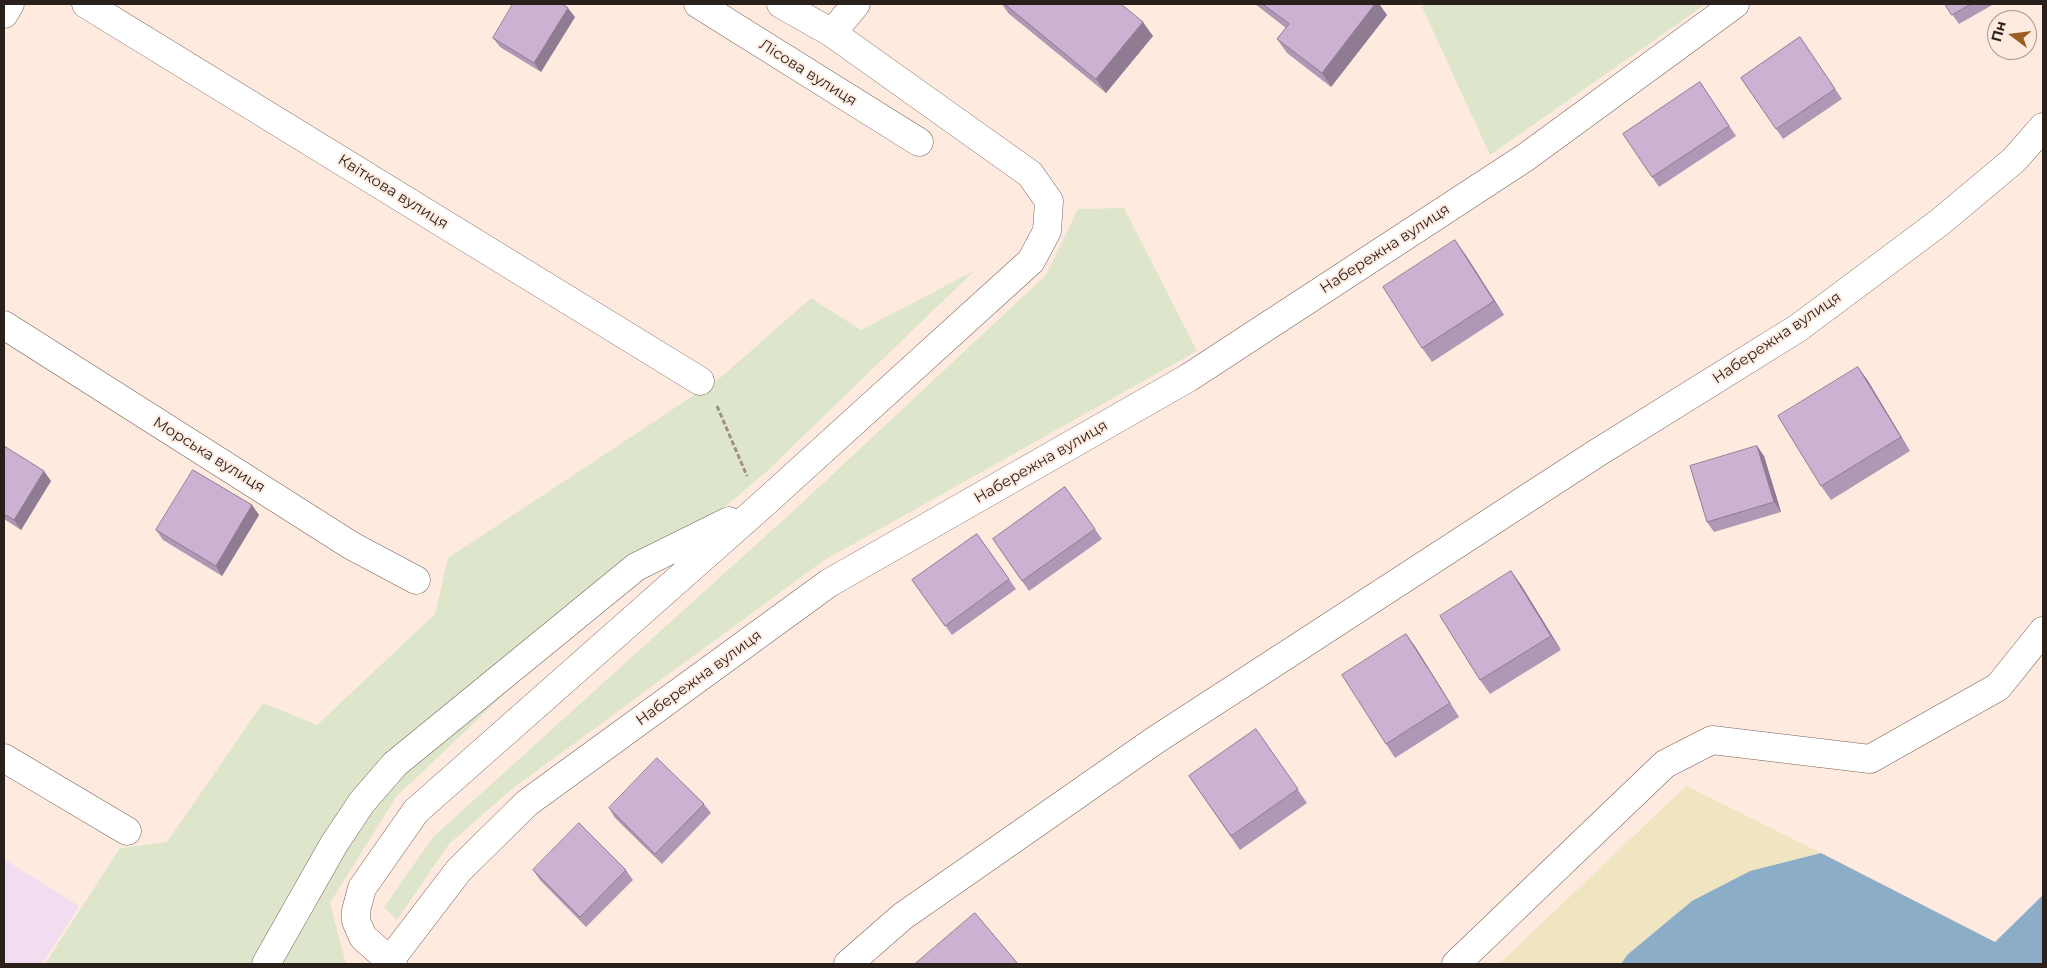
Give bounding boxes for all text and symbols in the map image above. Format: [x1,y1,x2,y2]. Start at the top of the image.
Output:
north arrow [1987,10,2037,60]
text: Пн [1987,19,2010,44]
street label: Лісова вулиця [756,36,860,110]
street label: Квіткова вулиця [334,151,452,233]
street label: Набережна вулиця [1317,200,1453,298]
street label: Набережна вулиця [1709,288,1845,388]
street label: Морська вулиця [150,413,268,497]
street label: Набережна вулиця [971,416,1111,508]
street label: Набережна вулиця [633,626,765,730]

